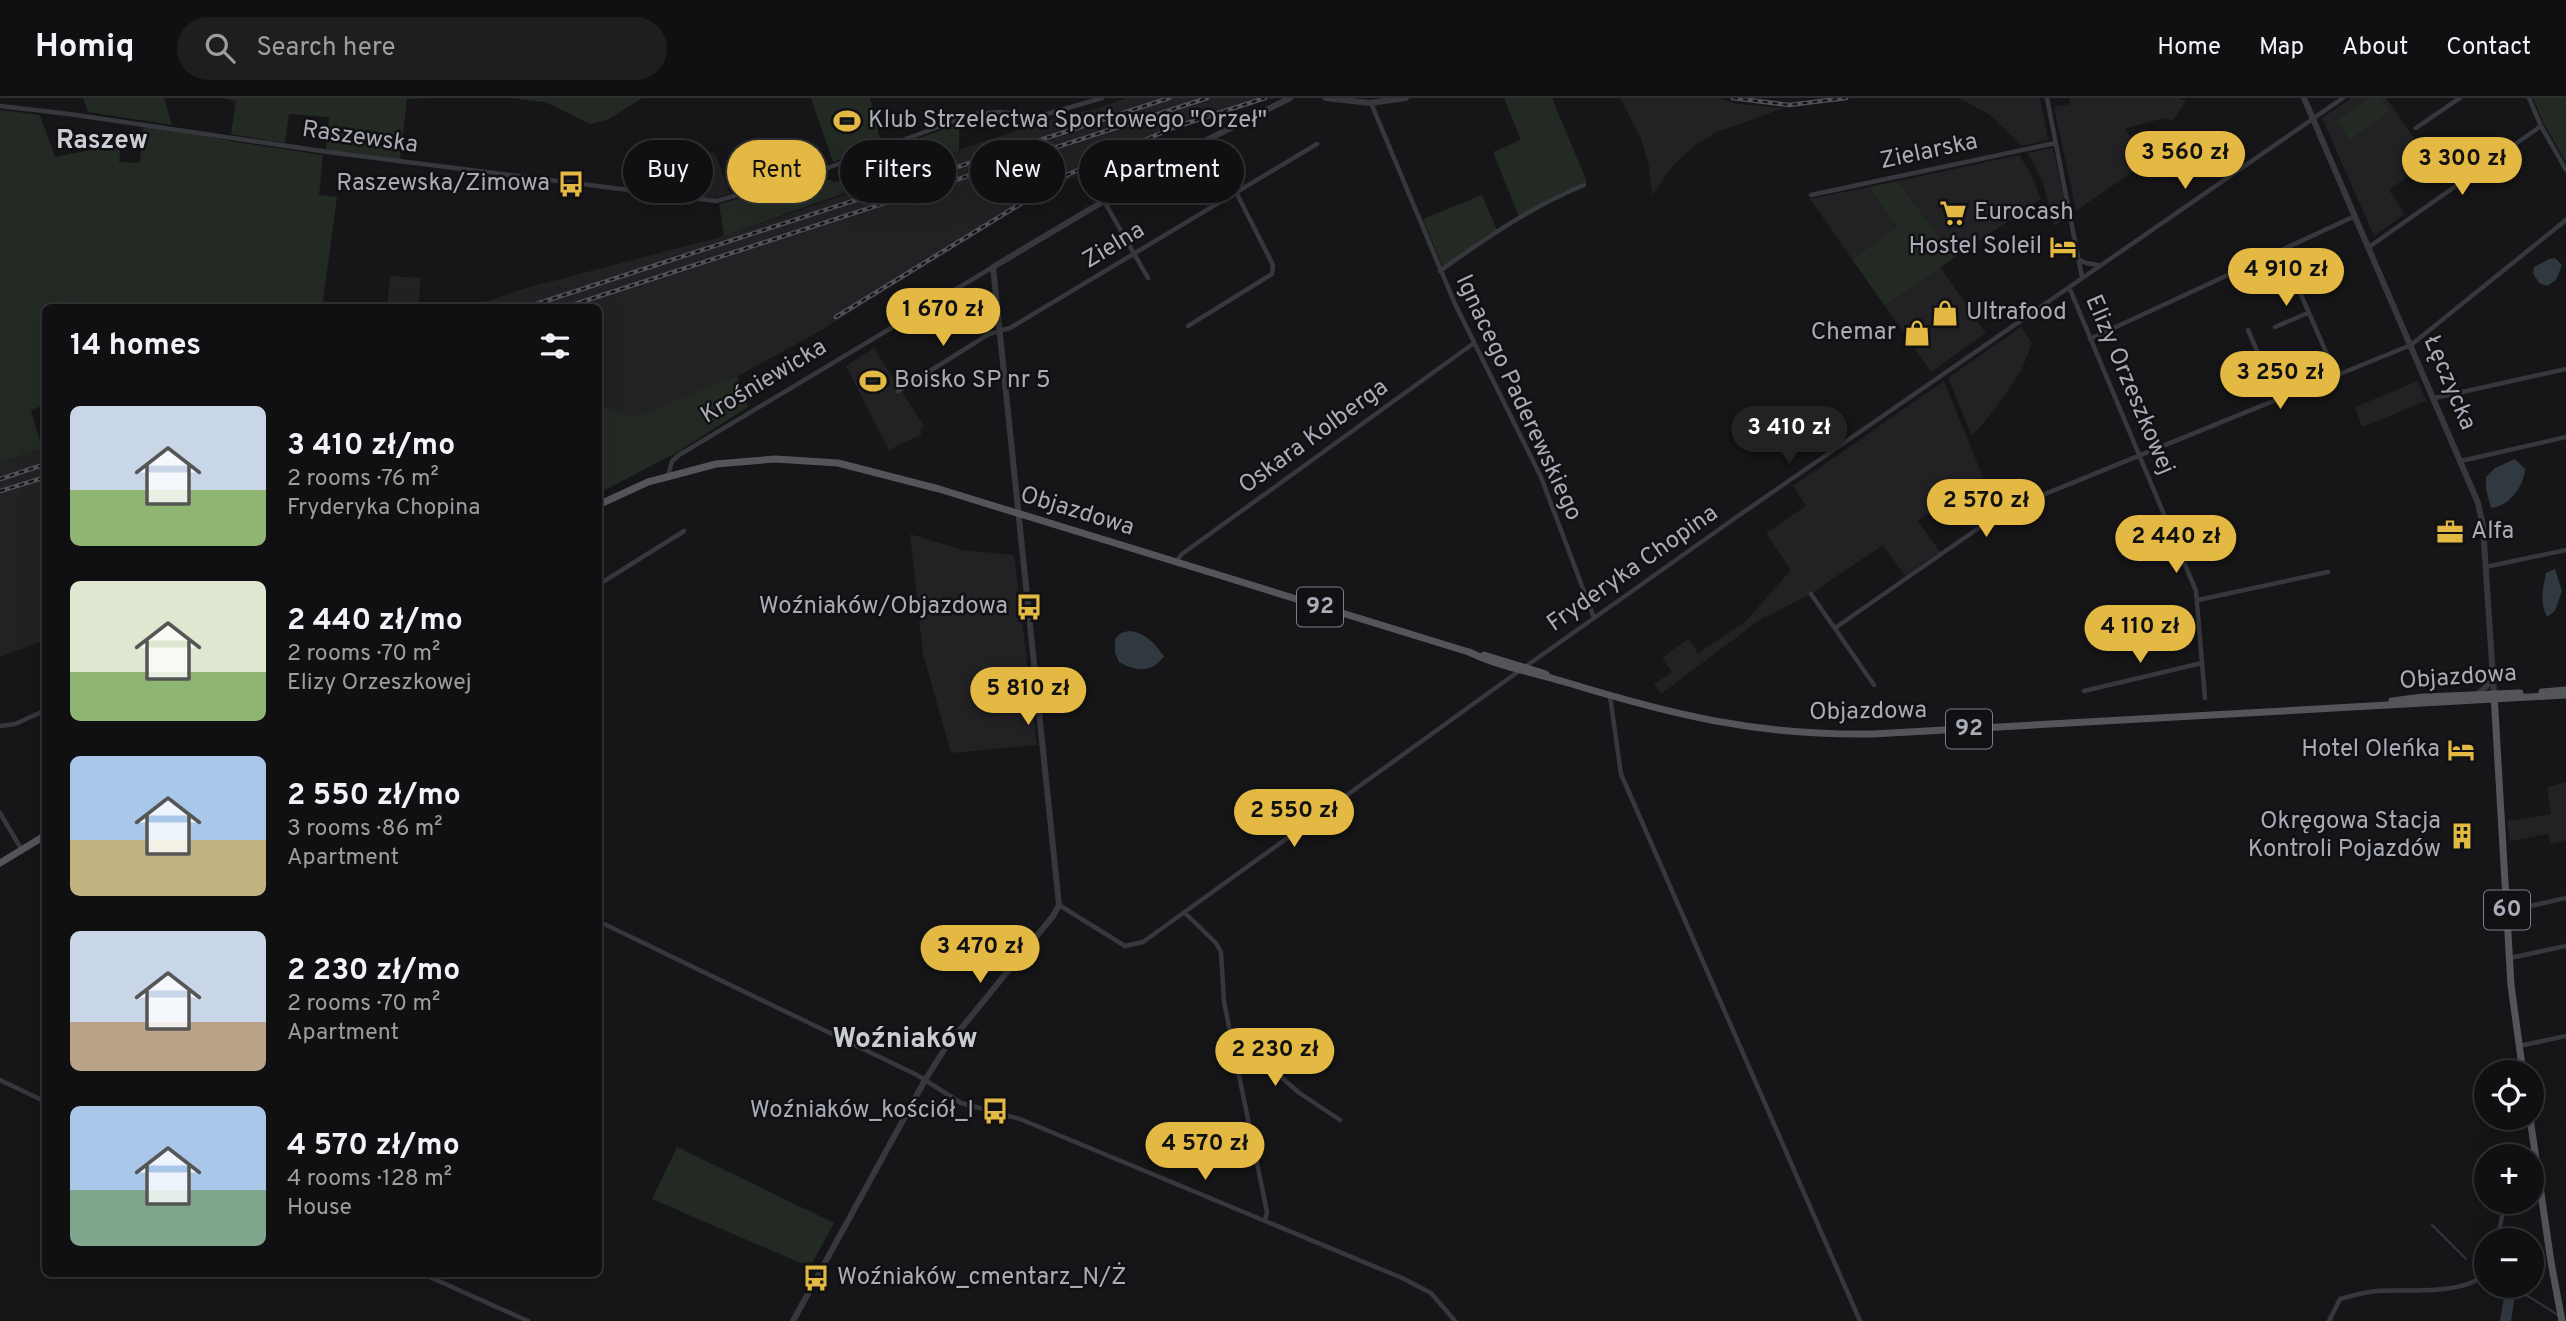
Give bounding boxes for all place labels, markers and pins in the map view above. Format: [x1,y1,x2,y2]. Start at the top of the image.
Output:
sports icon: Klub Strzelectwa Sportowego "Orzeł" [832,106,862,136]
place label: Klub Strzelectwa Sportowego "Orzeł" [868,106,1267,136]
pin: 3 560 zł [2113,132,2257,191]
pin: 3 300 zł [2390,138,2534,197]
place label: Raszewska/Zimowa [336,169,550,199]
bus stop icon: Raszewska/Zimowa [556,169,586,199]
supermarket icon: Eurocash [1938,198,1968,228]
place label: Eurocash [1974,198,2074,228]
place label: Hostel Soleil [1908,232,2042,262]
hotel icon: Hostel Soleil [2048,232,2078,262]
pin: 4 910 zł [2214,248,2358,308]
pin: 1 670 zł [871,288,1015,348]
shop icon: Ultrafood [1930,298,1960,328]
place label: Ultrafood [1966,298,2067,328]
place label: Chemar [1811,318,1896,348]
shop icon: Chemar [1902,318,1932,348]
pin: 3 250 zł [2208,352,2352,411]
sports icon: Boisko SP nr 5 [858,366,888,396]
place label: Boisko SP nr 5 [894,366,1051,396]
pin: 3 410 zł [1717,406,1861,466]
pin: 2 570 zł [1914,480,2058,539]
pin: 2 440 zł [2104,516,2248,575]
office icon: Alfa [2435,517,2465,547]
place label: Alfa [2471,517,2514,547]
place label: Woźniaków/Objazdowa [759,592,1008,622]
bus stop icon: Woźniaków/Objazdowa [1014,592,1044,622]
pin: 4 110 zł [2068,606,2212,665]
pin: 5 810 zł [956,668,1100,727]
place label: Hotel Oleńka [2301,735,2440,765]
hotel icon: Hotel Oleńka [2446,735,2476,765]
pin: 2 550 zł [1222,790,1366,849]
place label: Okręgowa Stacja Kontroli Pojazdów [2248,807,2441,865]
building icon: Okręgowa Stacja Kontroli Pojazdów [2447,821,2477,851]
pin: 3 470 zł [908,926,1052,985]
pin: 2 230 zł [1203,1028,1347,1088]
place label: Woźniaków_kościół_I [750,1096,974,1126]
bus stop icon: Woźniaków_kościół_I [980,1096,1010,1126]
pin: 4 570 zł [1133,1122,1277,1182]
place label: Woźniaków_cmentarz_N/Ż [837,1262,1127,1293]
bus stop icon: Woźniaków_cmentarz_N/Ż [801,1263,831,1293]

